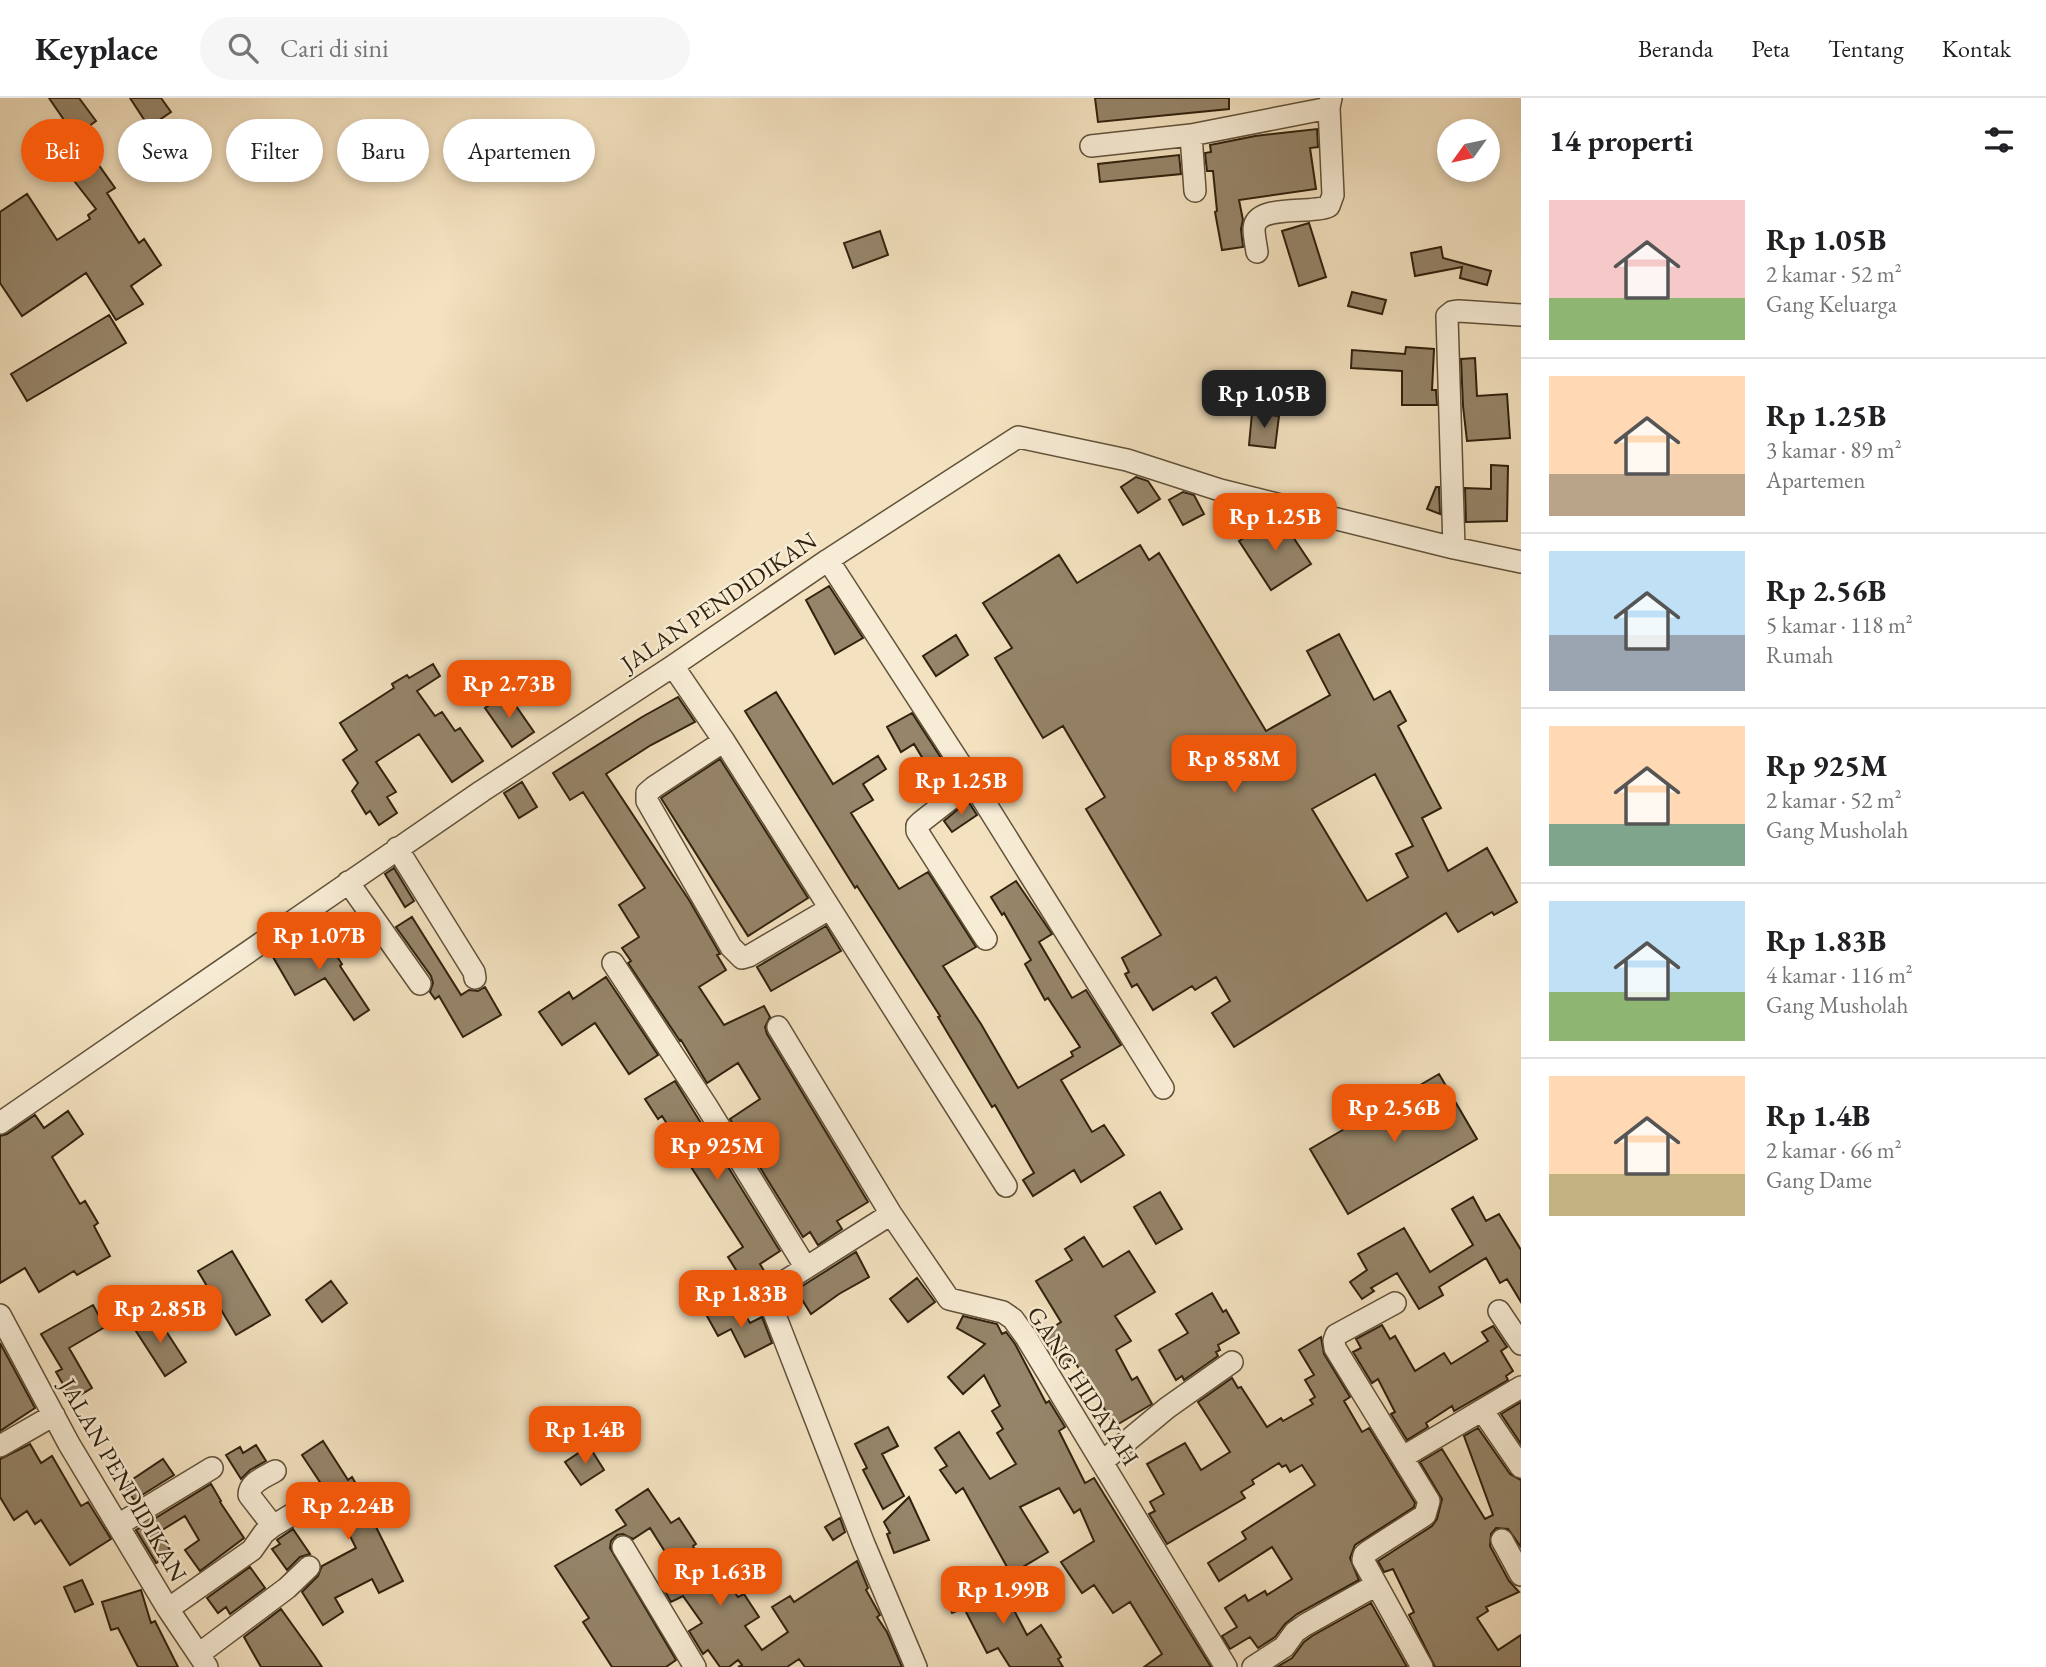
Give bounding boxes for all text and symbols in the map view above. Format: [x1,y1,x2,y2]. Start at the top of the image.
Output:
search box [200,17,690,80]
text: Keyplace [35,27,158,70]
icon: search [224,29,262,67]
text: Cari di sini [280,31,389,65]
text: Beranda [1638,33,1713,64]
text: Peta [1751,33,1790,64]
text: Tentang [1828,33,1904,64]
text: Kontak [1942,33,2011,64]
chip: Beli [21,119,104,182]
chip: Sewa [118,119,212,182]
chip: Filter [226,119,323,182]
chip: Baru [337,119,429,182]
chip: Apartemen [443,119,595,182]
north arrow [1437,119,1500,182]
map controls [1437,119,1500,182]
text: 14 properti [1549,121,1693,160]
icon: filters [1980,121,2018,159]
text: Rp 1.05B [1766,220,1886,259]
icon: home [1605,228,1689,312]
text: 2 kamar · 52 m² [1766,259,1902,289]
text: Gang Keluarga [1766,289,1897,319]
pin: Rp 1.05B [1192,370,1336,430]
text: Rp 1.05B [1218,378,1310,408]
text: Rp 1.25B [1766,396,1886,435]
icon: home [1605,404,1689,488]
text: 3 kamar · 89 m² [1766,435,1902,465]
text: Apartemen [1766,465,1865,495]
pin: Rp 1.25B [1203,494,1347,553]
text: Rp 1.25B [1229,501,1321,531]
street label: JALAN PENDIDIKAN [613,525,823,680]
text: Rp 2.56B [1766,571,1886,610]
icon: home [1605,579,1689,663]
text: 5 kamar · 118 m² [1766,610,1913,640]
text: Rumah [1766,640,1833,670]
pin: Rp 2.73B [437,660,581,720]
text: Rp 2.73B [463,668,555,698]
pin: Rp 858M [1169,736,1299,795]
text: Rp 858M [1187,743,1281,773]
text: Rp 925M [1766,746,1888,785]
icon: home [1605,754,1689,838]
pin: Rp 1.25B [889,758,1033,817]
text: Rp 1.25B [915,765,1007,795]
text: 2 kamar · 52 m² [1766,785,1902,815]
text: Gang Musholah [1766,815,1908,845]
pin: Rp 1.07B [247,912,391,972]
text: Rp 1.07B [273,920,365,950]
text: Rp 1.83B [1766,921,1886,960]
icon: home [1605,929,1689,1013]
text: 4 kamar · 116 m² [1766,960,1913,990]
text: Gang Musholah [1766,990,1908,1020]
pin: Rp 2.56B [1322,1084,1466,1144]
text: Rp 2.56B [1348,1092,1440,1122]
text: Rp 1.4B [1766,1096,1870,1135]
icon: home [1605,1104,1689,1188]
pin: Rp 925M [652,1122,782,1182]
text: Rp 925M [670,1130,764,1160]
text: 2 kamar · 66 m² [1766,1135,1902,1165]
text: Gang Dame [1766,1165,1872,1195]
pin: Rp 1.83B [669,1270,813,1330]
text: Rp 1.83B [695,1278,787,1308]
pin: Rp 2.85B [88,1286,232,1345]
text: Rp 2.85B [114,1293,206,1323]
street label: GANG HIDAYAH [1020,1300,1147,1471]
street label: JALAN PENDIDIKAN [52,1371,194,1587]
pin: Rp 1.4B [520,1406,650,1466]
text: Rp 1.4B [545,1414,625,1444]
pin: Rp 2.24B [276,1482,420,1542]
text: Rp 2.24B [302,1490,394,1520]
pin: Rp 1.63B [648,1548,792,1608]
text: Rp 1.63B [674,1556,766,1586]
pin: Rp 1.99B [931,1566,1075,1626]
text: Rp 1.99B [957,1574,1049,1604]

